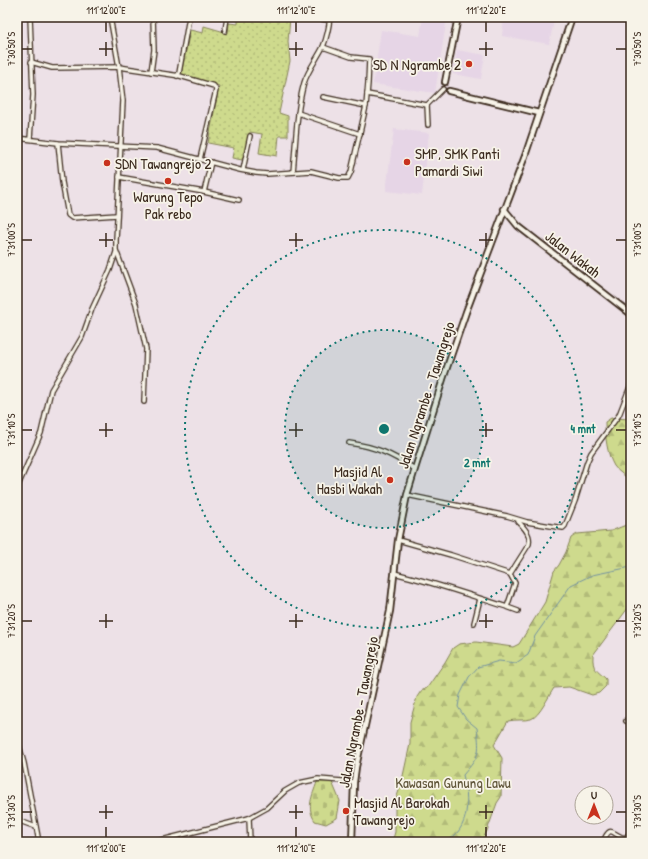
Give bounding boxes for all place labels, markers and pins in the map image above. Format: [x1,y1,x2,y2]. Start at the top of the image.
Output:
place label: SD N Ngrambe 2 [373,54,461,75]
marker: SD N Ngrambe 2 [464,59,474,69]
place label: SMP, SMK Panti Pamardi Siwi [415,143,500,181]
place label: SDN Tawangrejo 2 [115,153,211,174]
marker: SMP, SMK Panti Pamardi Siwi [402,157,412,167]
marker: SDN Tawangrejo 2 [102,158,112,168]
marker: Warung Tepo Pak rebo [163,176,173,186]
place label: Warung Tepo Pak rebo [133,186,203,224]
centre of rings [377,422,391,436]
place label: Masjid Al Hasbi Wakah [317,461,382,499]
marker: Masjid Al Hasbi Wakah [385,475,395,485]
place label: Masjid Al Barokah Tawangrejo [354,792,449,830]
marker: Masjid Al Barokah Tawangrejo [341,806,351,816]

